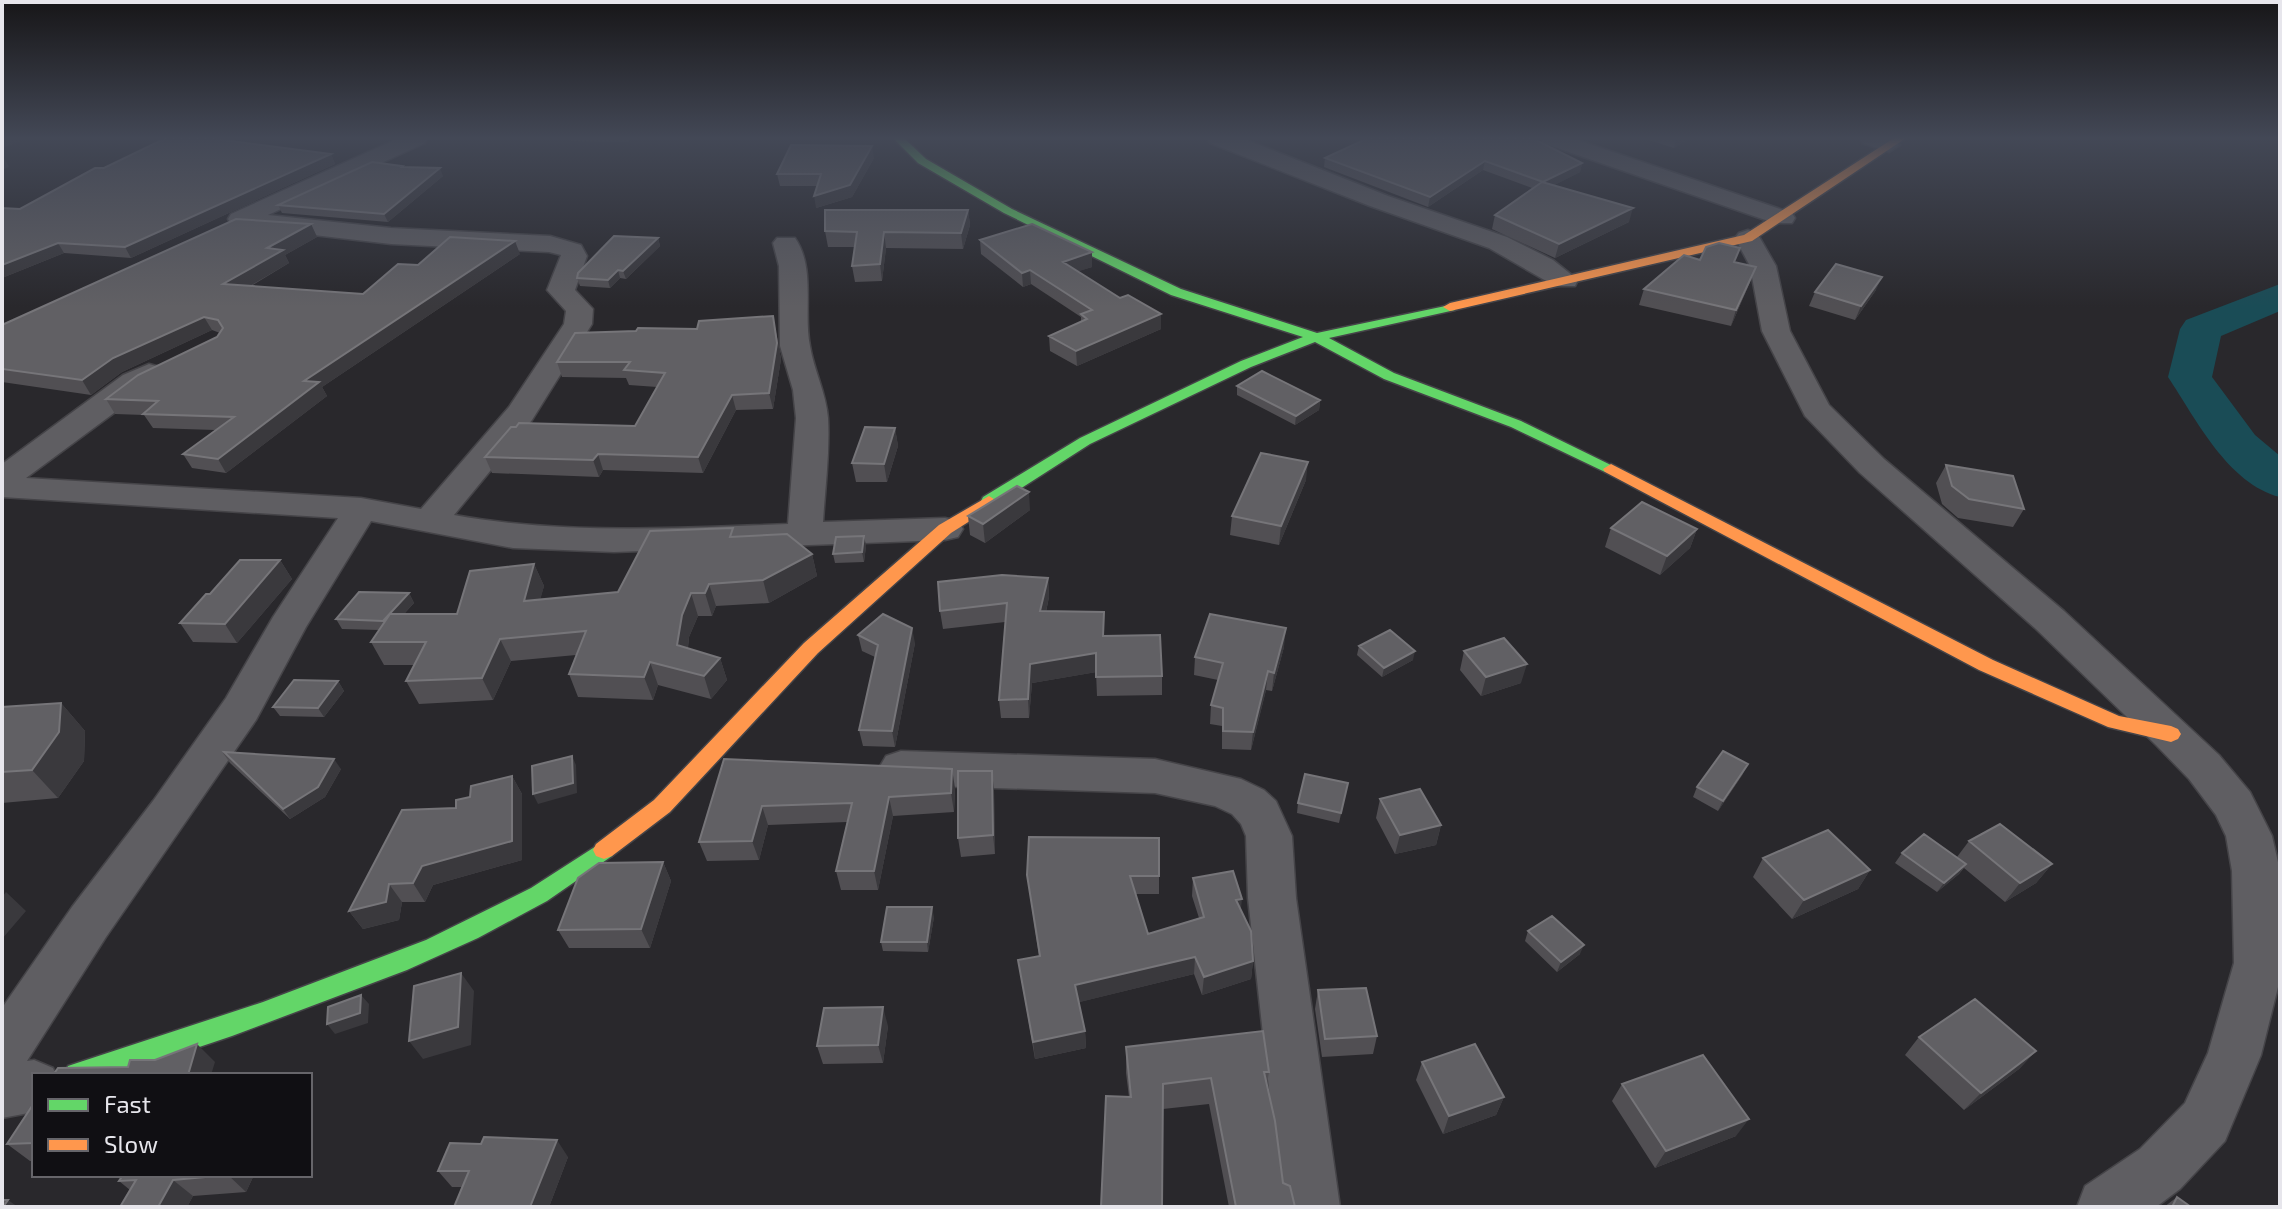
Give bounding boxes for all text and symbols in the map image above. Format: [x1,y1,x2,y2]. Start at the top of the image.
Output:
legend [32,1073,312,1177]
text: Fast [104,1089,151,1118]
text: Slow [104,1129,158,1158]

